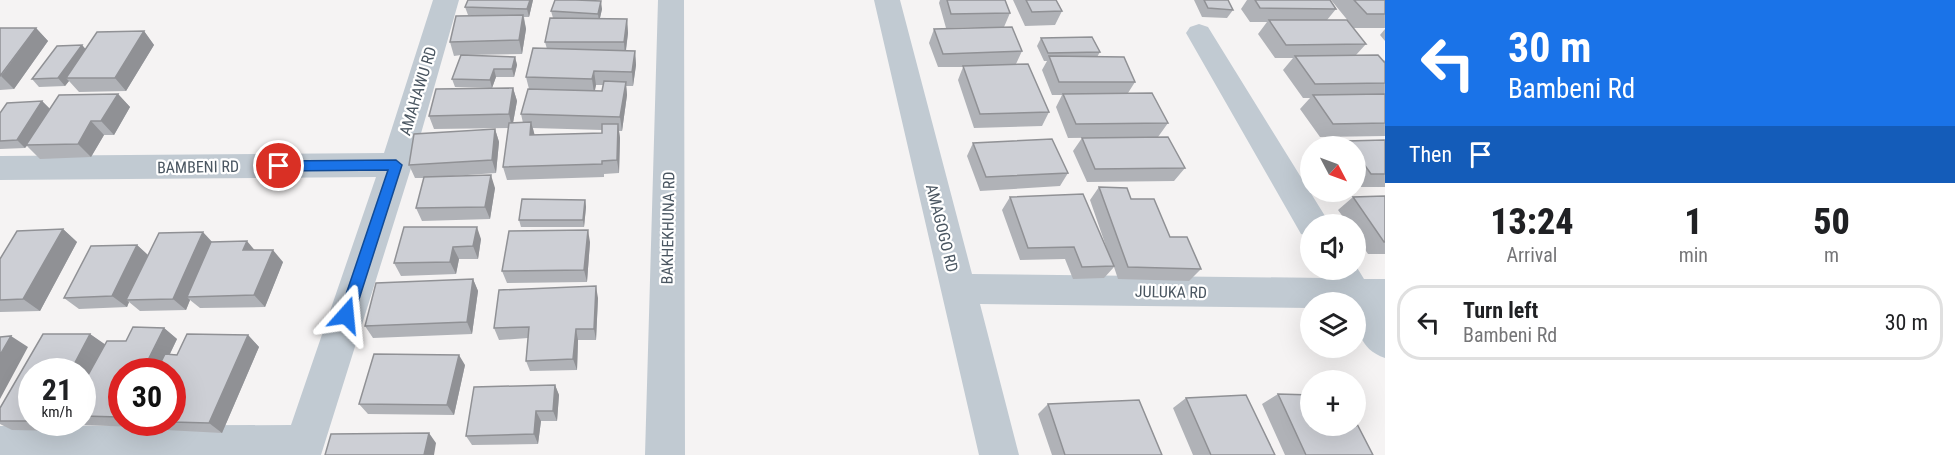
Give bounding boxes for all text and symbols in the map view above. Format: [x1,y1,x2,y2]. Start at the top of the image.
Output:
text: 30 m [1508,23,1591,72]
icon: left [1409,24,1487,102]
street label: AMAHAWU RD [395,44,441,138]
text: Bambeni Rd [1508,73,1635,105]
north arrow [1300,136,1366,202]
map controls [1300,136,1366,436]
icon: arrive [1464,138,1497,171]
pin [253,140,304,191]
text: Then [1409,142,1452,167]
icon: arrive [262,149,295,182]
street label: BAMBENI RD [157,157,239,177]
street label: BAKHEKHUNA RD [658,171,678,285]
street label: AMAGOGO RD [922,182,962,274]
text: 13:24 [1490,201,1574,243]
text: 1 [1684,201,1703,243]
text: 50 [1813,201,1850,243]
button: sound [1300,214,1366,280]
text: Arrival [1506,243,1557,267]
text: min [1679,243,1708,267]
text: m [1824,243,1839,267]
street label: JULUKA RD [1135,282,1207,302]
position arrow [314,283,378,347]
button: layers [1300,292,1366,358]
text: Turn left [1463,298,1538,323]
icon: left [1412,306,1445,339]
text: 30 m [1885,310,1928,335]
text: Bambeni Rd [1463,323,1557,347]
speed limit sign: 30 [108,358,186,436]
button: + [1300,370,1366,436]
text: 21 [42,372,72,407]
text: km/h [42,403,72,421]

